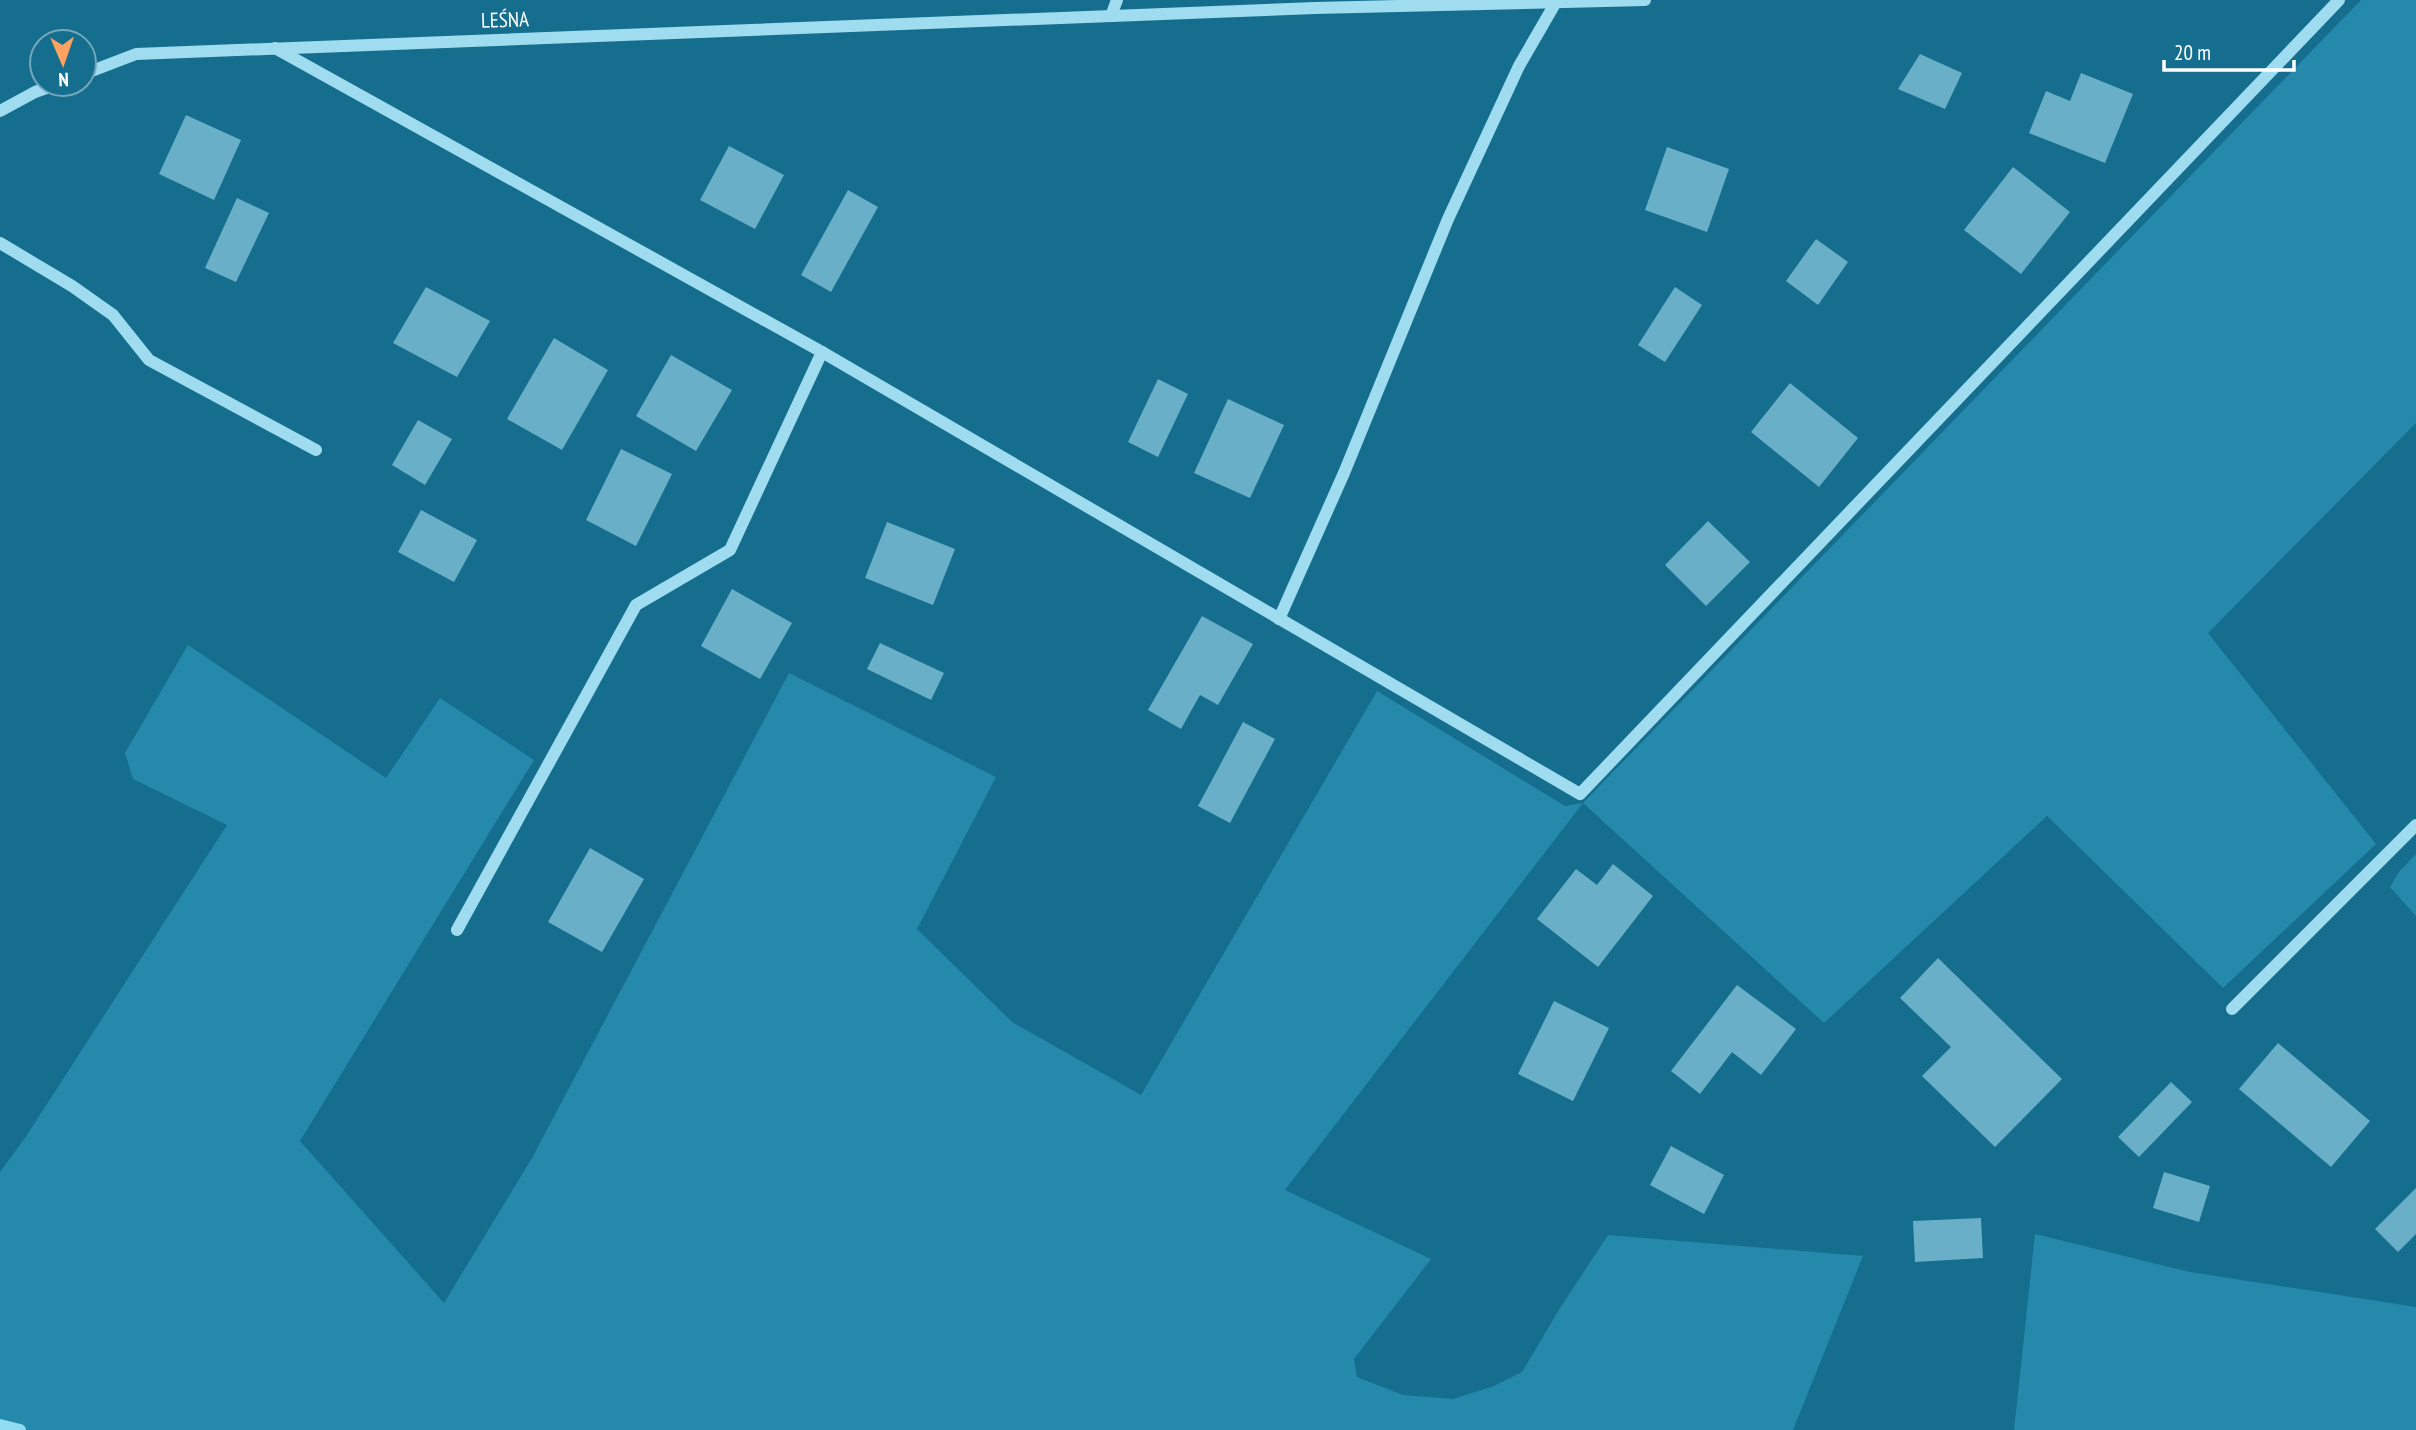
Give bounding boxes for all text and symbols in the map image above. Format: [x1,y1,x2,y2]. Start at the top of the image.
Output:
street label: LEŚNA [481,5,529,34]
north arrow [28,28,98,98]
scale bar [2164,28,2294,72]
text: 20 m [2174,39,2211,66]
text: N [58,68,69,92]

